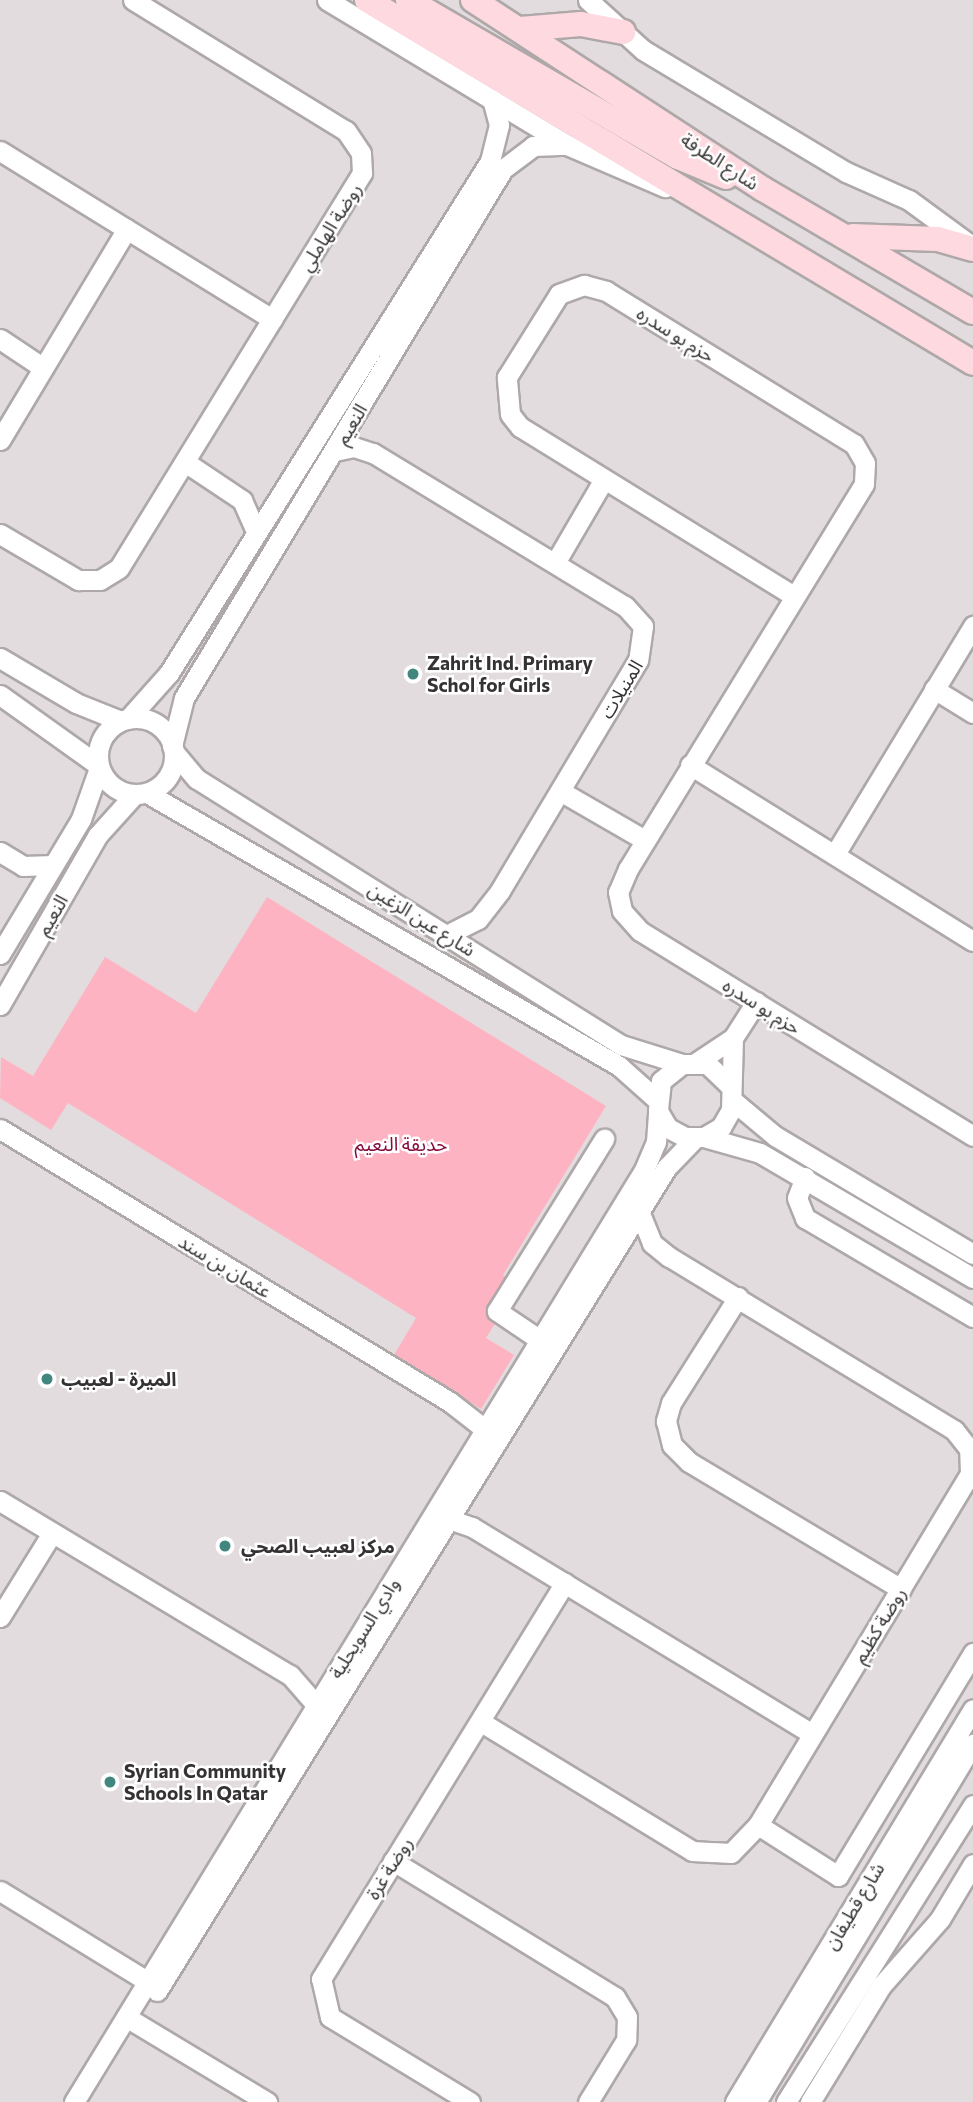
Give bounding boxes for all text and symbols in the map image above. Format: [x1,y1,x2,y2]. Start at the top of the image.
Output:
street label: شارع الطرفة [677,127,763,195]
street label: روضة الهاملي [294,179,366,275]
street label: حزم بو سدره [633,301,719,367]
street label: النعيم [330,399,372,449]
place label: Zahrit Ind. Primary Schol for Girls [427,652,593,696]
street label: المنيلات [595,656,647,722]
marker: Zahrit Ind. Primary Schol for Girls [405,666,421,682]
street label: شارع عين الزغين [364,877,480,961]
street label: النعيم [31,890,73,940]
street label: حزم بو سدره [719,973,805,1039]
park label: حديقة النعيم [355,1133,447,1155]
street label: عثمان بن سند [175,1229,275,1303]
place label: الميرة - لعبيب [61,1368,176,1390]
marker: الميرة - لعبيب [39,1371,55,1387]
place label: مركز لعبيب الصحي [241,1535,395,1557]
marker: مركز لعبيب الصحي [215,1536,235,1556]
street label: وادي السويحلية [324,1573,404,1683]
street label: روضة كظيم [847,1583,911,1667]
place label: Syrian Community Schools In Qatar [124,1760,286,1804]
marker: Syrian Community Schools In Qatar [102,1774,118,1790]
street label: روضة غرة [361,1832,417,1904]
street label: شارع قطيفان [819,1858,889,1954]

